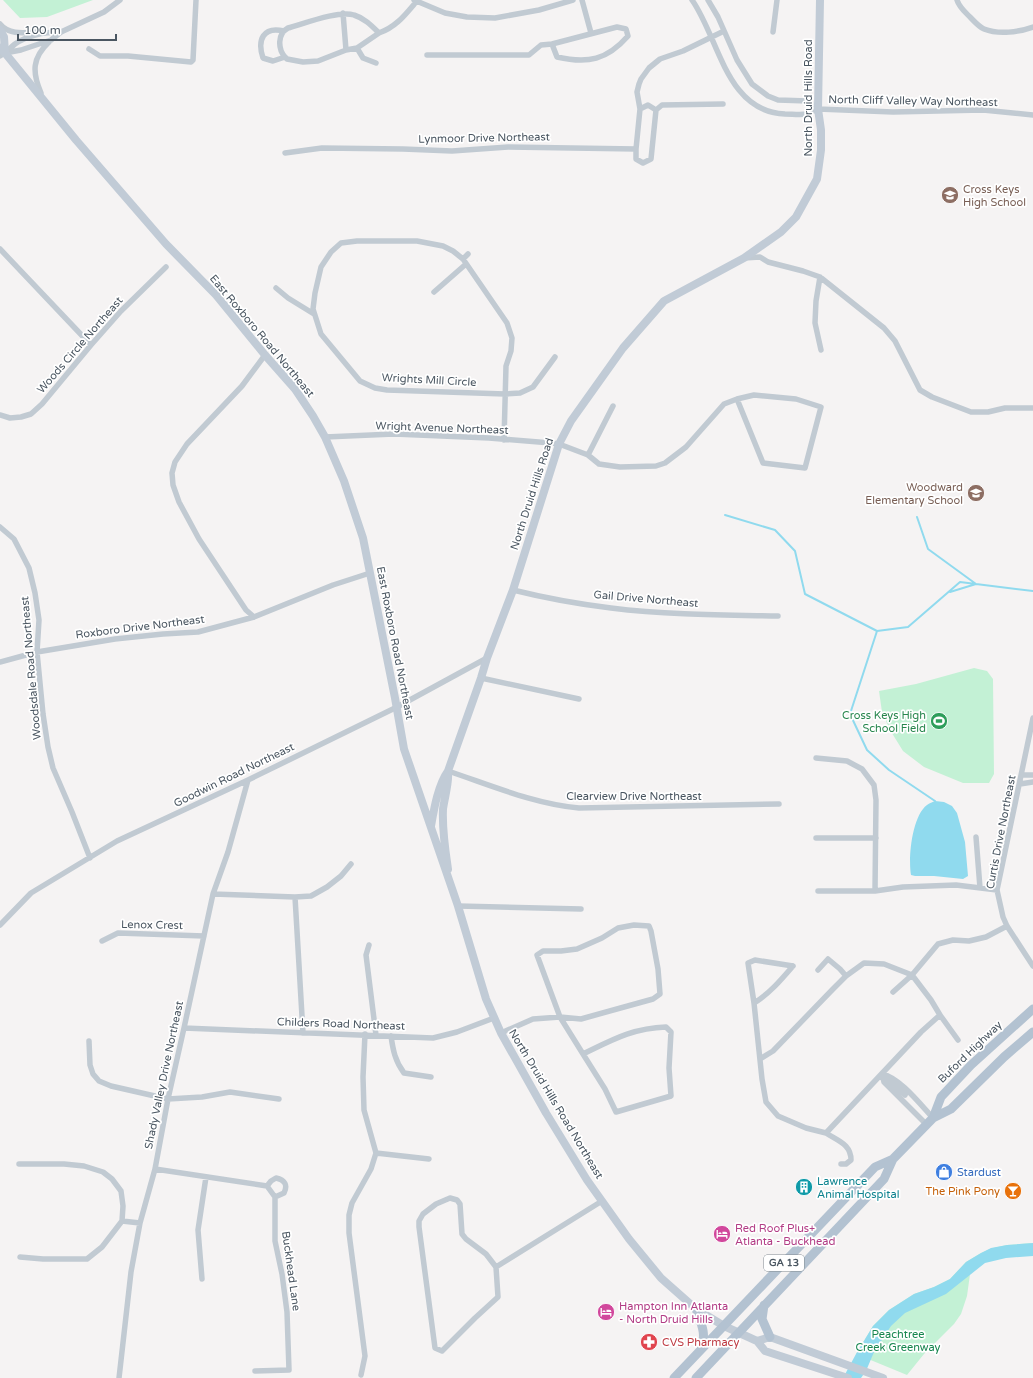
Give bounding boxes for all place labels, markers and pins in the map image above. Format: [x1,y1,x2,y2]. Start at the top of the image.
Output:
place label: Cross Keys High School [963,183,1026,209]
school or university icon: Cross Keys High School [940,185,960,205]
place label: Woodward Elementary School [865,481,963,507]
school or university icon: Woodward Elementary School [966,483,986,503]
place label: Cross Keys High School Field [842,709,926,735]
sports icon: Cross Keys High School Field [929,711,949,731]
shop icon: Stardust [934,1162,954,1182]
place label: Stardust [957,1166,1001,1179]
place label: Lawrence Animal Hospital [817,1175,899,1201]
building icon: Lawrence Animal Hospital [794,1177,814,1197]
bar icon: The Pink Pony [1003,1181,1023,1201]
place label: The Pink Pony [926,1185,1000,1198]
place label: Red Roof Plus+ Atlanta - Buckhead [735,1222,835,1248]
hotel icon: Red Roof Plus+ Atlanta - Buckhead [712,1224,732,1244]
place label: Hampton Inn Atlanta - North Druid Hills [619,1300,728,1326]
hotel icon: Hampton Inn Atlanta - North Druid Hills [596,1302,616,1322]
pharmacy icon: CVS Pharmacy [639,1332,659,1352]
place label: CVS Pharmacy [662,1336,739,1349]

